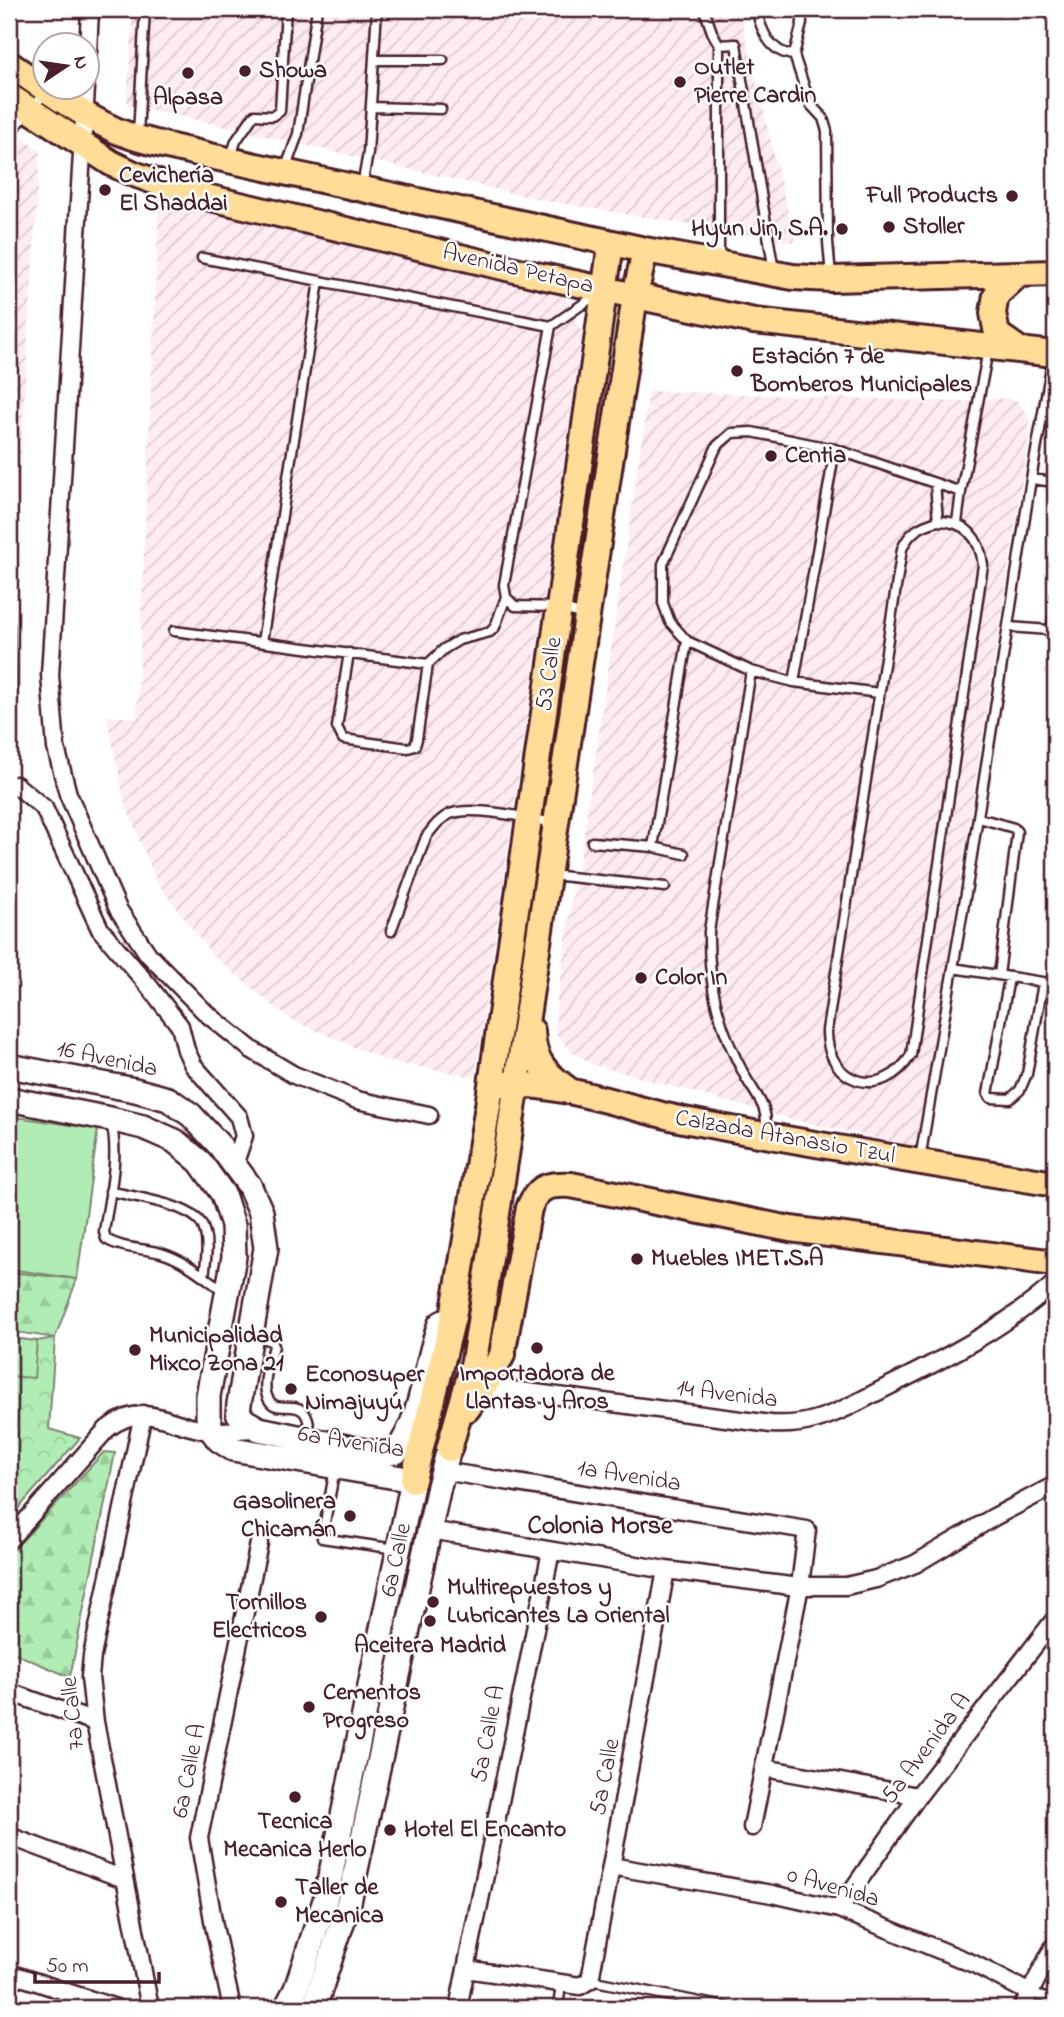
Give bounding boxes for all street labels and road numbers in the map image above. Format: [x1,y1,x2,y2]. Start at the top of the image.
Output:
street label: Avenida Petapa [439,236,597,304]
street label: 53 Calle [527,634,573,713]
street label: 16 Avenida [53,1032,161,1088]
street label: Calzada Atanasio Tzul [672,1101,898,1175]
street label: 14 Avenida [674,1371,780,1419]
street label: 6a Avenida [295,1417,407,1469]
street label: 1a Avenida [575,1452,683,1502]
street label: 6a Calle [372,1520,422,1600]
street label: 7a Calle [53,1674,95,1752]
street label: 5a Calle A [462,1682,516,1786]
street label: 5a Avenida A [873,1686,981,1812]
street label: 6a Calle A [164,1721,216,1821]
street label: 5a Calle [581,1735,631,1818]
street label: 0 Avenida [783,1858,883,1918]

